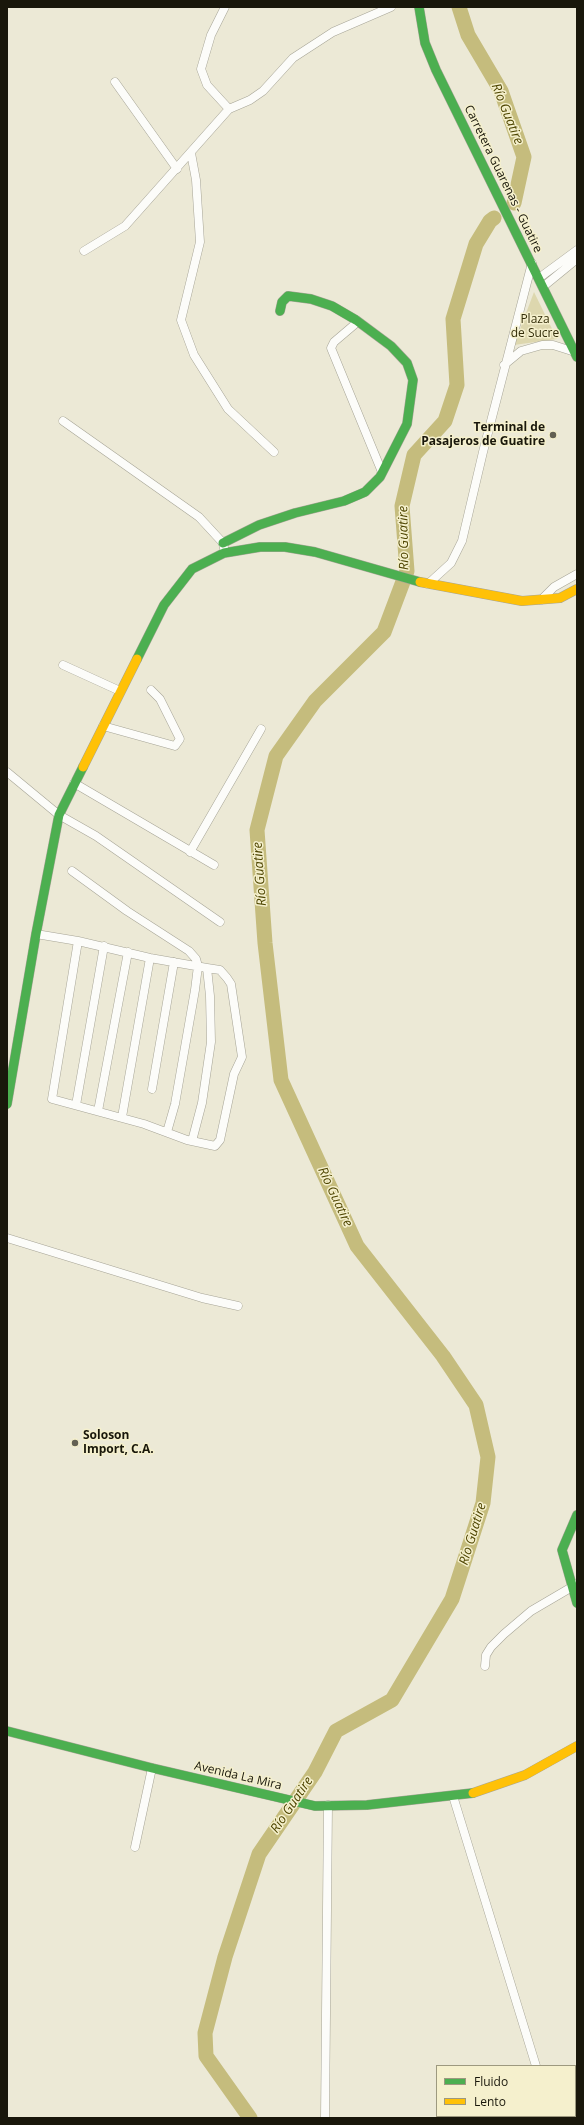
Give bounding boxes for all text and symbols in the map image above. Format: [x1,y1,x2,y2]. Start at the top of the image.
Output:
water label: Río Guatire [488,81,526,147]
street label: Carretera Guarenas - Guatire [461,103,545,255]
park label: Plaza de Sucre [511,313,559,341]
place label: Terminal de Pasajeros de Guatire [421,421,545,449]
marker: Terminal de Pasajeros de Guatire [548,430,558,440]
water label: Río Guatire [396,506,412,570]
water label: Río Guatire [250,841,270,907]
water label: Río Guatire [314,1165,356,1229]
place label: Soloson Import, C.A. [83,1429,154,1457]
marker: Soloson Import, C.A. [70,1438,80,1448]
water label: Río Guatire [456,1501,490,1567]
street label: Avenida La Mira [193,1759,283,1793]
water label: Río Guatire [268,1774,316,1836]
legend [436,2065,576,2117]
text: Fluido [474,2073,508,2090]
text: Lento [474,2093,506,2110]

